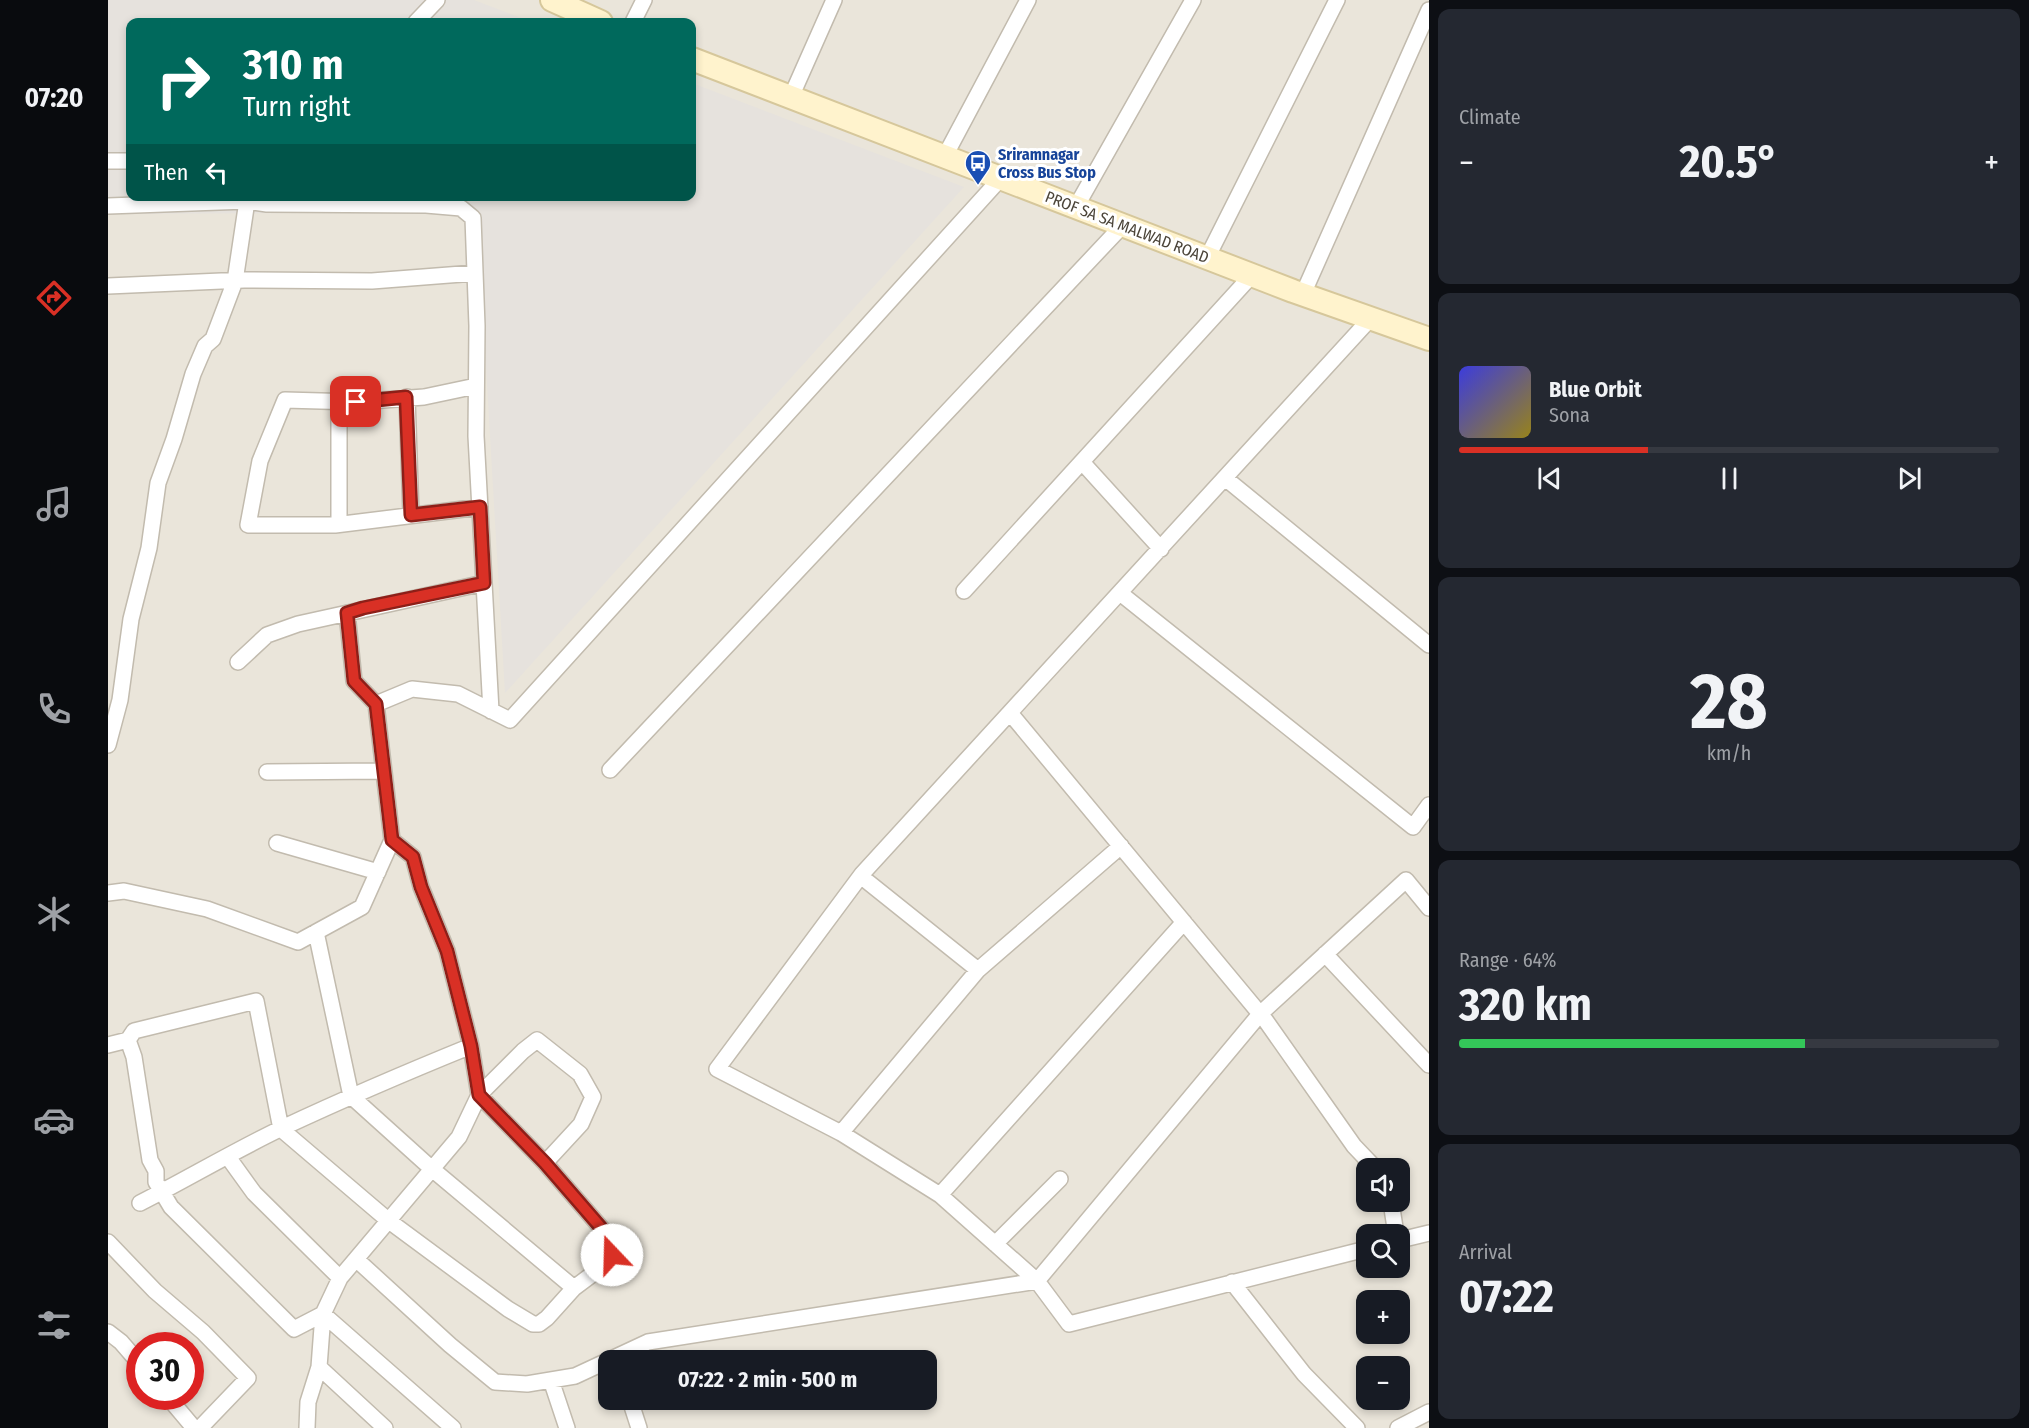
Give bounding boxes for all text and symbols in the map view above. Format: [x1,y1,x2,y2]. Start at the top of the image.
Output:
text: 310 m [243,40,344,90]
icon: right [144,42,222,120]
text: 07:20 [24,82,84,114]
text: Turn right [243,91,351,123]
text: Climate [1459,105,1521,129]
text: 20.5° [1679,135,1778,189]
text: − [1459,143,1474,183]
text: + [1984,143,1999,183]
place label: Sriramnagar Cross Bus Stop [998,145,1096,182]
bus stop icon: Sriramnagar Cross Bus Stop [963,148,993,186]
icon: left [200,156,233,189]
text: Then [144,159,188,186]
street label: PROF SA SA MALWAD ROAD [1043,187,1211,267]
icon: directions [33,277,75,319]
pin [330,376,381,427]
text: Blue Orbit [1549,376,1642,403]
icon: arrive [339,385,372,418]
text: Sona [1549,403,1590,427]
icon: previous [1533,462,1566,495]
icon: pause [1713,462,1746,495]
icon: next [1893,462,1926,495]
icon: music [33,483,75,525]
text: 28 [1690,655,1768,749]
icon: phone [33,688,75,730]
text: km/h [1707,741,1751,765]
icon: climate [33,893,75,935]
text: Range · 64% [1459,948,1556,972]
text: 320 km [1459,978,1592,1032]
icon: car [33,1099,75,1141]
map controls [1356,1158,1410,1410]
button: sound [1356,1158,1410,1212]
position arrow [580,1223,644,1287]
button: search [1356,1224,1410,1278]
text: Arrival [1459,1240,1512,1264]
text: 07:22 [1459,1270,1554,1324]
button: + [1356,1290,1410,1344]
icon: filters [33,1304,75,1346]
speed limit sign: 30 [126,1332,204,1410]
button: − [1356,1356,1410,1410]
text: 07:22 · 2 min · 500 m [678,1366,857,1393]

